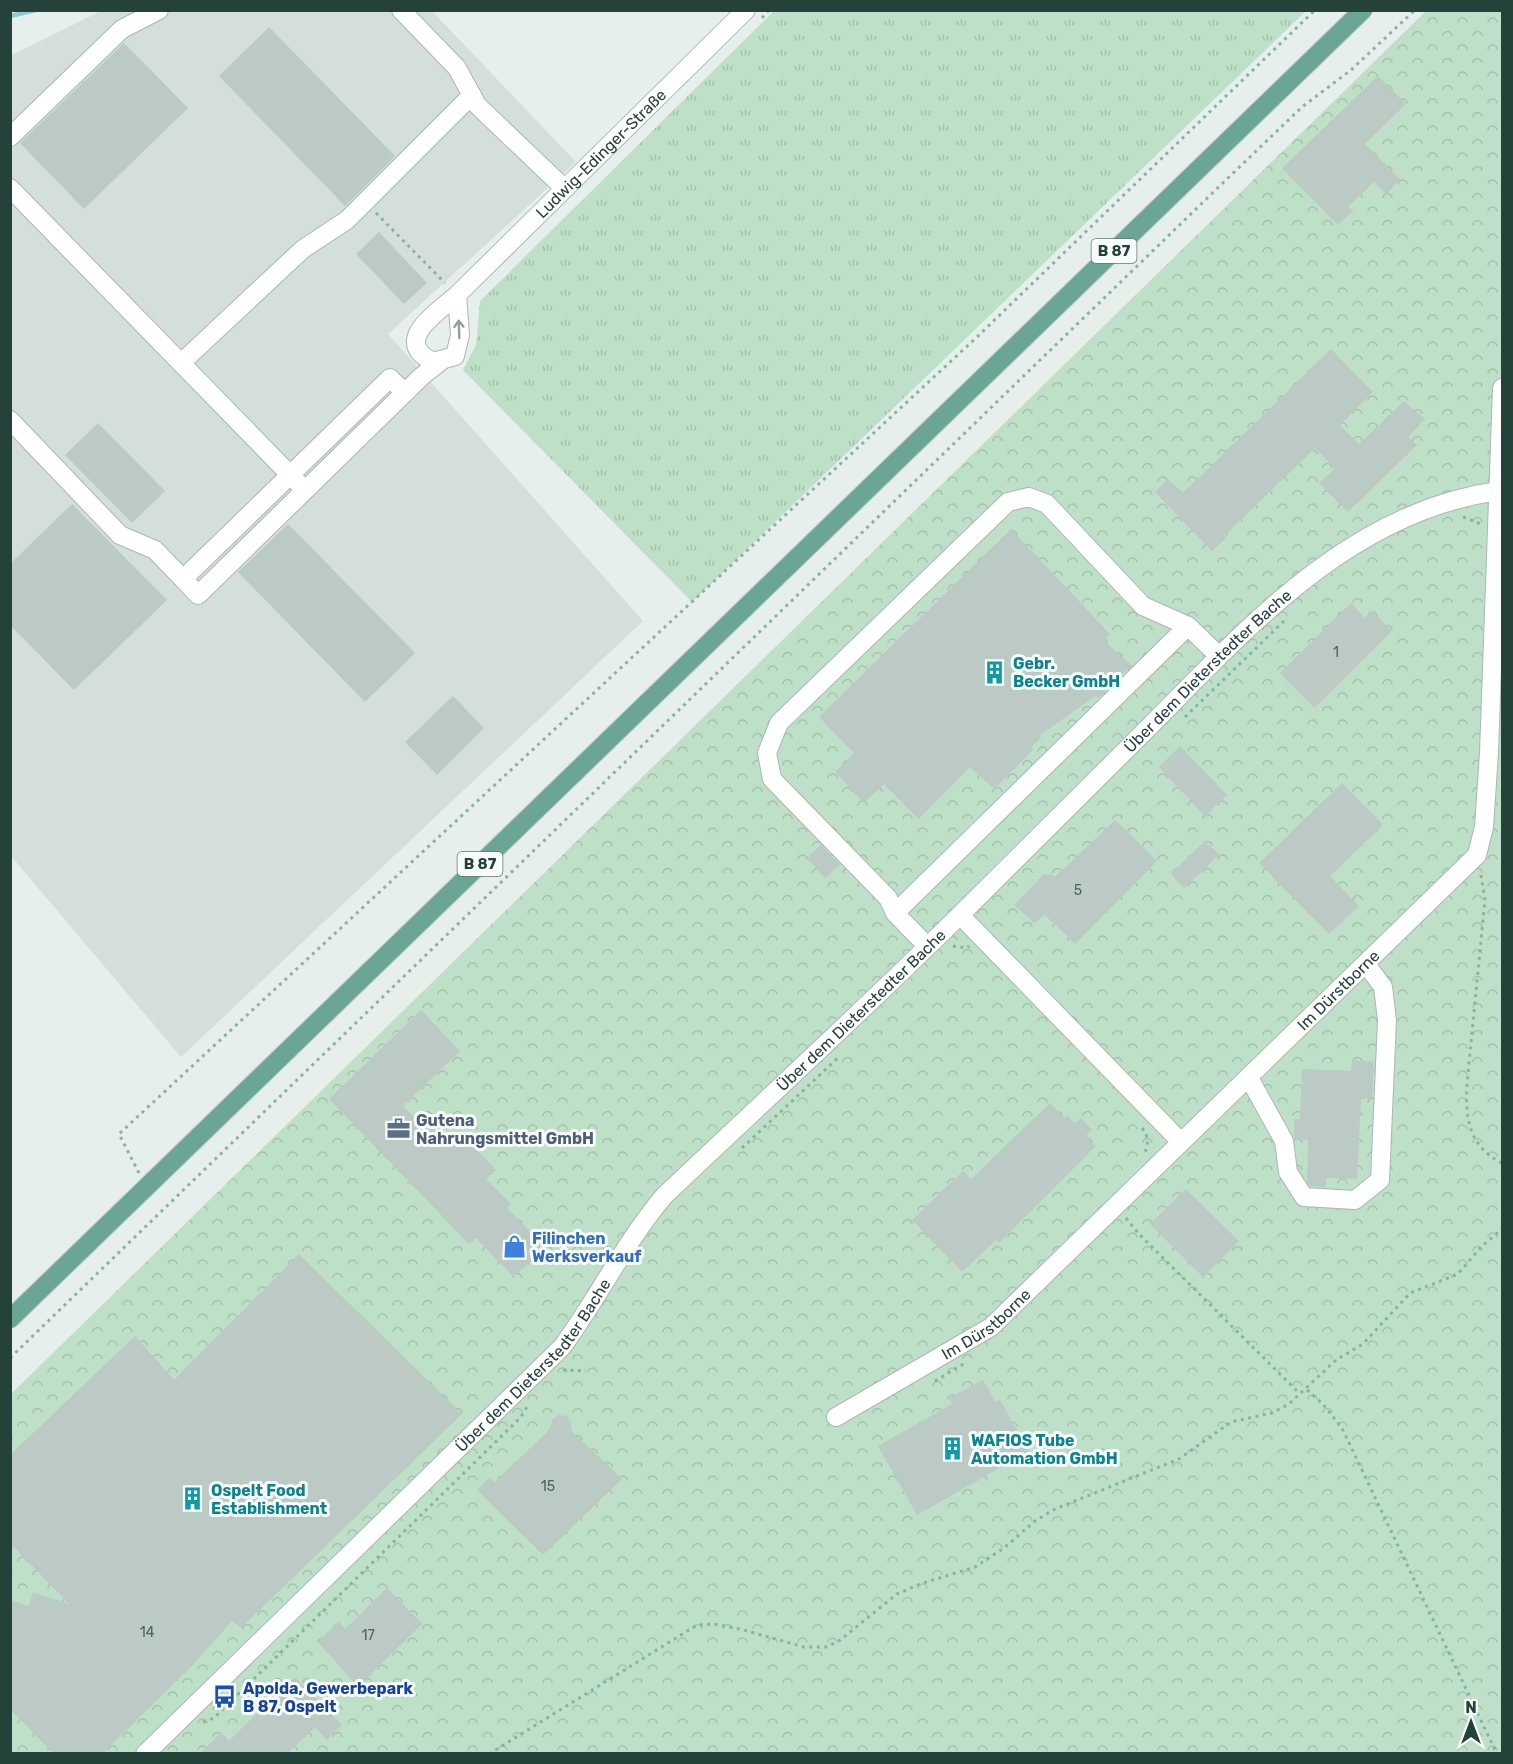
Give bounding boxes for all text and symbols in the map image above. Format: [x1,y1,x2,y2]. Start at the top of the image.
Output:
street label: Ludwig-Edinger-Straße [532,85,670,222]
road number: B 87 [1092,239,1136,263]
one-way arrow [454,320,465,340]
street label: Über dem Dieterstedter Bache [1120,585,1295,757]
house number: 1 [1333,644,1339,661]
place label: Gebr. Becker GmbH [1013,654,1120,691]
building icon: Gebr. Becker GmbH [982,659,1008,685]
road number: B 87 [458,852,502,876]
house number: 5 [1074,882,1082,899]
street label: Über dem Dieterstedter Bache [773,925,950,1095]
street label: Im Dürstborne [1293,946,1383,1034]
place label: Gutena Nahrungsmittel GmbH [416,1111,594,1148]
office icon: Gutena Nahrungsmittel GmbH [385,1116,411,1142]
place label: Filinchen Werksverkauf [532,1229,642,1266]
shop icon: Filinchen Werksverkauf [501,1234,527,1260]
street label: Über dem Dieterstedter Bache [451,1275,615,1456]
street label: Im Dürstborne [938,1285,1035,1364]
place label: WAFIOS Tube Automation GmbH [971,1431,1118,1468]
building icon: WAFIOS Tube Automation GmbH [940,1436,966,1462]
house number: 15 [541,1478,555,1495]
place label: Ospelt Food Establishment [211,1481,328,1518]
building icon: Ospelt Food Establishment [180,1486,206,1512]
house number: 14 [140,1624,155,1641]
house number: 17 [361,1627,375,1644]
place label: Apolda, Gewerbepark B 87, Ospelt [243,1679,413,1716]
bus stop icon: Apolda, Gewerbepark B 87, Ospelt [212,1684,238,1710]
north arrow [1441,1692,1501,1752]
text: N [1465,1698,1477,1717]

